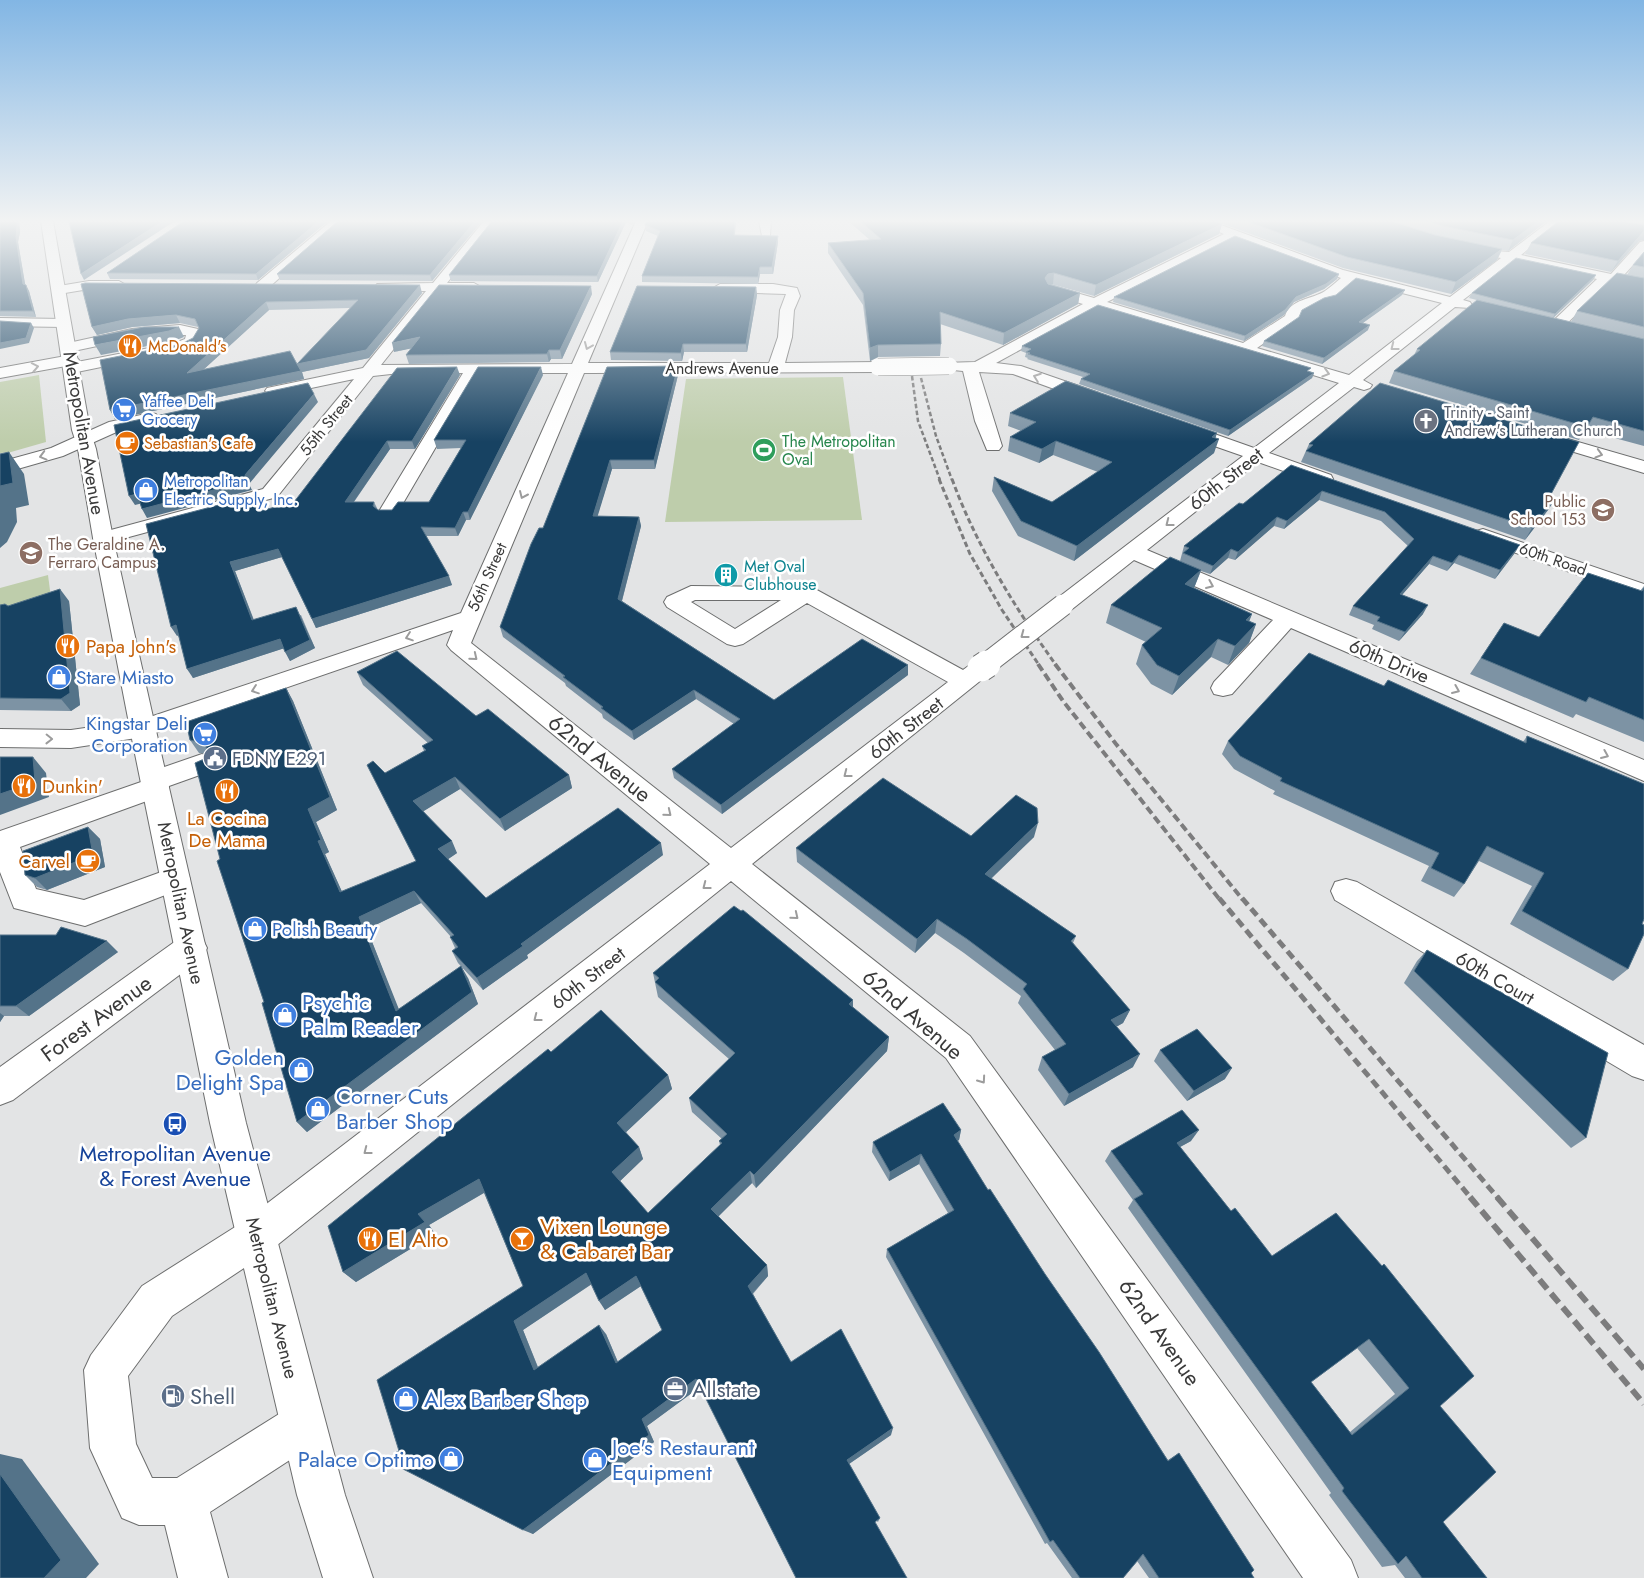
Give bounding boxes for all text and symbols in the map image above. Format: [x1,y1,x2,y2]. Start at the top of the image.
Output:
restaurant icon: McDonald's [117,333,143,359]
place label: McDonald's [148,335,227,358]
one-way arrow [583,341,594,350]
one-way arrow [1391,342,1400,350]
street label: Metropolitan Avenue [56,349,112,517]
street label: Andrews Avenue [665,357,779,380]
one-way arrow [31,362,40,372]
one-way arrow [1322,368,1330,378]
one-way arrow [1033,373,1042,383]
street label: 55th Street [294,389,358,461]
place label: Yaffee Deli Grocery [142,390,214,431]
supermarket icon: Yaffee Deli Grocery [111,397,137,423]
place label: Trinity - Saint Andrew's Lutheran Church [1444,401,1622,442]
church icon: Trinity - Saint Andrew's Lutheran Church [1413,408,1439,434]
cafe icon: Sebastian's Cafe [114,430,140,456]
place label: The Metropolitan Oval [782,430,896,471]
place label: Sebastian's Cafe [144,432,254,455]
sports icon: The Metropolitan Oval [751,437,777,463]
street label: 60th Street [1183,441,1269,517]
one-way arrow [1595,448,1603,458]
one-way arrow [38,450,47,461]
place label: Metropolitan Electric Supply, Inc. [164,470,298,511]
shop icon: Metropolitan Electric Supply, Inc. [133,477,159,503]
one-way arrow [518,490,529,499]
place label: Public School 153 [1510,490,1586,531]
school or university icon: Public School 153 [1590,497,1616,523]
one-way arrow [1166,518,1175,527]
place label: The Geraldine A. Ferraro Campus [48,533,165,574]
street label: 60th Road [1516,537,1590,581]
street label: 56th Street [462,539,513,615]
school or university icon: The Geraldine A. Ferraro Campus [18,540,44,566]
place label: Met Oval Clubhouse [744,555,816,596]
building icon: Met Oval Clubhouse [713,562,739,588]
one-way arrow [1205,578,1214,589]
one-way arrow [1020,629,1030,638]
one-way arrow [405,632,413,642]
street label: 60th Drive [1345,632,1434,690]
restaurant icon: Papa John's [55,633,81,659]
place label: Papa John's [86,633,176,660]
one-way arrow [468,651,477,659]
shop icon: Stare Miasto [46,664,72,690]
place label: Stare Miasto [76,664,174,691]
one-way arrow [251,684,260,694]
one-way arrow [1451,684,1460,695]
street label: 60th Street [863,690,949,766]
street label: 62nd Avenue [542,706,658,810]
place label: Kingstar Deli Corporation [86,710,188,759]
supermarket icon: Kingstar Deli Corporation [192,721,218,747]
one-way arrow [45,734,53,744]
public building icon: FDNY E291 [202,745,228,771]
place label: FDNY E291 [232,745,326,772]
one-way arrow [1600,748,1609,759]
one-way arrow [844,769,853,777]
restaurant icon: Dunkin' [11,773,37,799]
place label: Dunkin' [42,773,103,800]
restaurant icon: La Cocina De Mama [214,778,240,804]
place label: La Cocina De Mama [187,805,267,854]
one-way arrow [663,808,672,817]
street label: Metropolitan Avenue [151,819,211,987]
place label: Carvel [19,848,70,875]
cafe icon: Carvel [75,848,101,874]
one-way arrow [702,880,712,889]
one-way arrow [789,910,798,918]
shop icon: Polish Beauty [242,916,268,942]
place label: Polish Beauty [272,916,378,943]
street label: 60th Street [545,940,631,1016]
street label: 60th Court [1451,945,1540,1012]
street label: 62nd Avenue [856,961,970,1067]
street label: Forest Avenue [34,967,158,1069]
place label: Psychic Palm Reader [302,986,419,1043]
shop icon: Psychic Palm Reader [272,1002,298,1028]
one-way arrow [534,1013,543,1021]
place label: Golden Delight Spa [176,1041,284,1098]
shop icon: Golden Delight Spa [288,1057,314,1083]
one-way arrow [976,1074,985,1084]
place label: Corner Cuts Barber Shop [336,1080,453,1137]
shop icon: Corner Cuts Barber Shop [305,1096,331,1122]
bus stop icon: Metropolitan Avenue & Forest Avenue [162,1111,188,1137]
place label: Metropolitan Avenue & Forest Avenue [79,1137,271,1194]
one-way arrow [364,1145,373,1153]
place label: Vixen Lounge & Cabaret Bar [540,1210,672,1267]
street label: Metropolitan Avenue [239,1214,305,1382]
place label: El Alto [388,1223,449,1255]
restaurant icon: El Alto [357,1226,383,1252]
bar icon: Vixen Lounge & Cabaret Bar [509,1226,535,1252]
street label: 62nd Avenue [1111,1272,1209,1392]
place label: Allstate [692,1373,758,1405]
office icon: Allstate [662,1376,688,1402]
place label: Shell [190,1380,235,1412]
fuel station icon: Shell [160,1383,186,1409]
place label: Alex Barber Shop [424,1383,587,1415]
shop icon: Alex Barber Shop [393,1386,419,1412]
place label: Joe's Restaurant Equipment [609,1431,755,1488]
place label: Palace Optimo [298,1443,434,1475]
shop icon: Palace Optimo [438,1446,464,1472]
shop icon: Joe's Restaurant Equipment [582,1447,608,1473]

